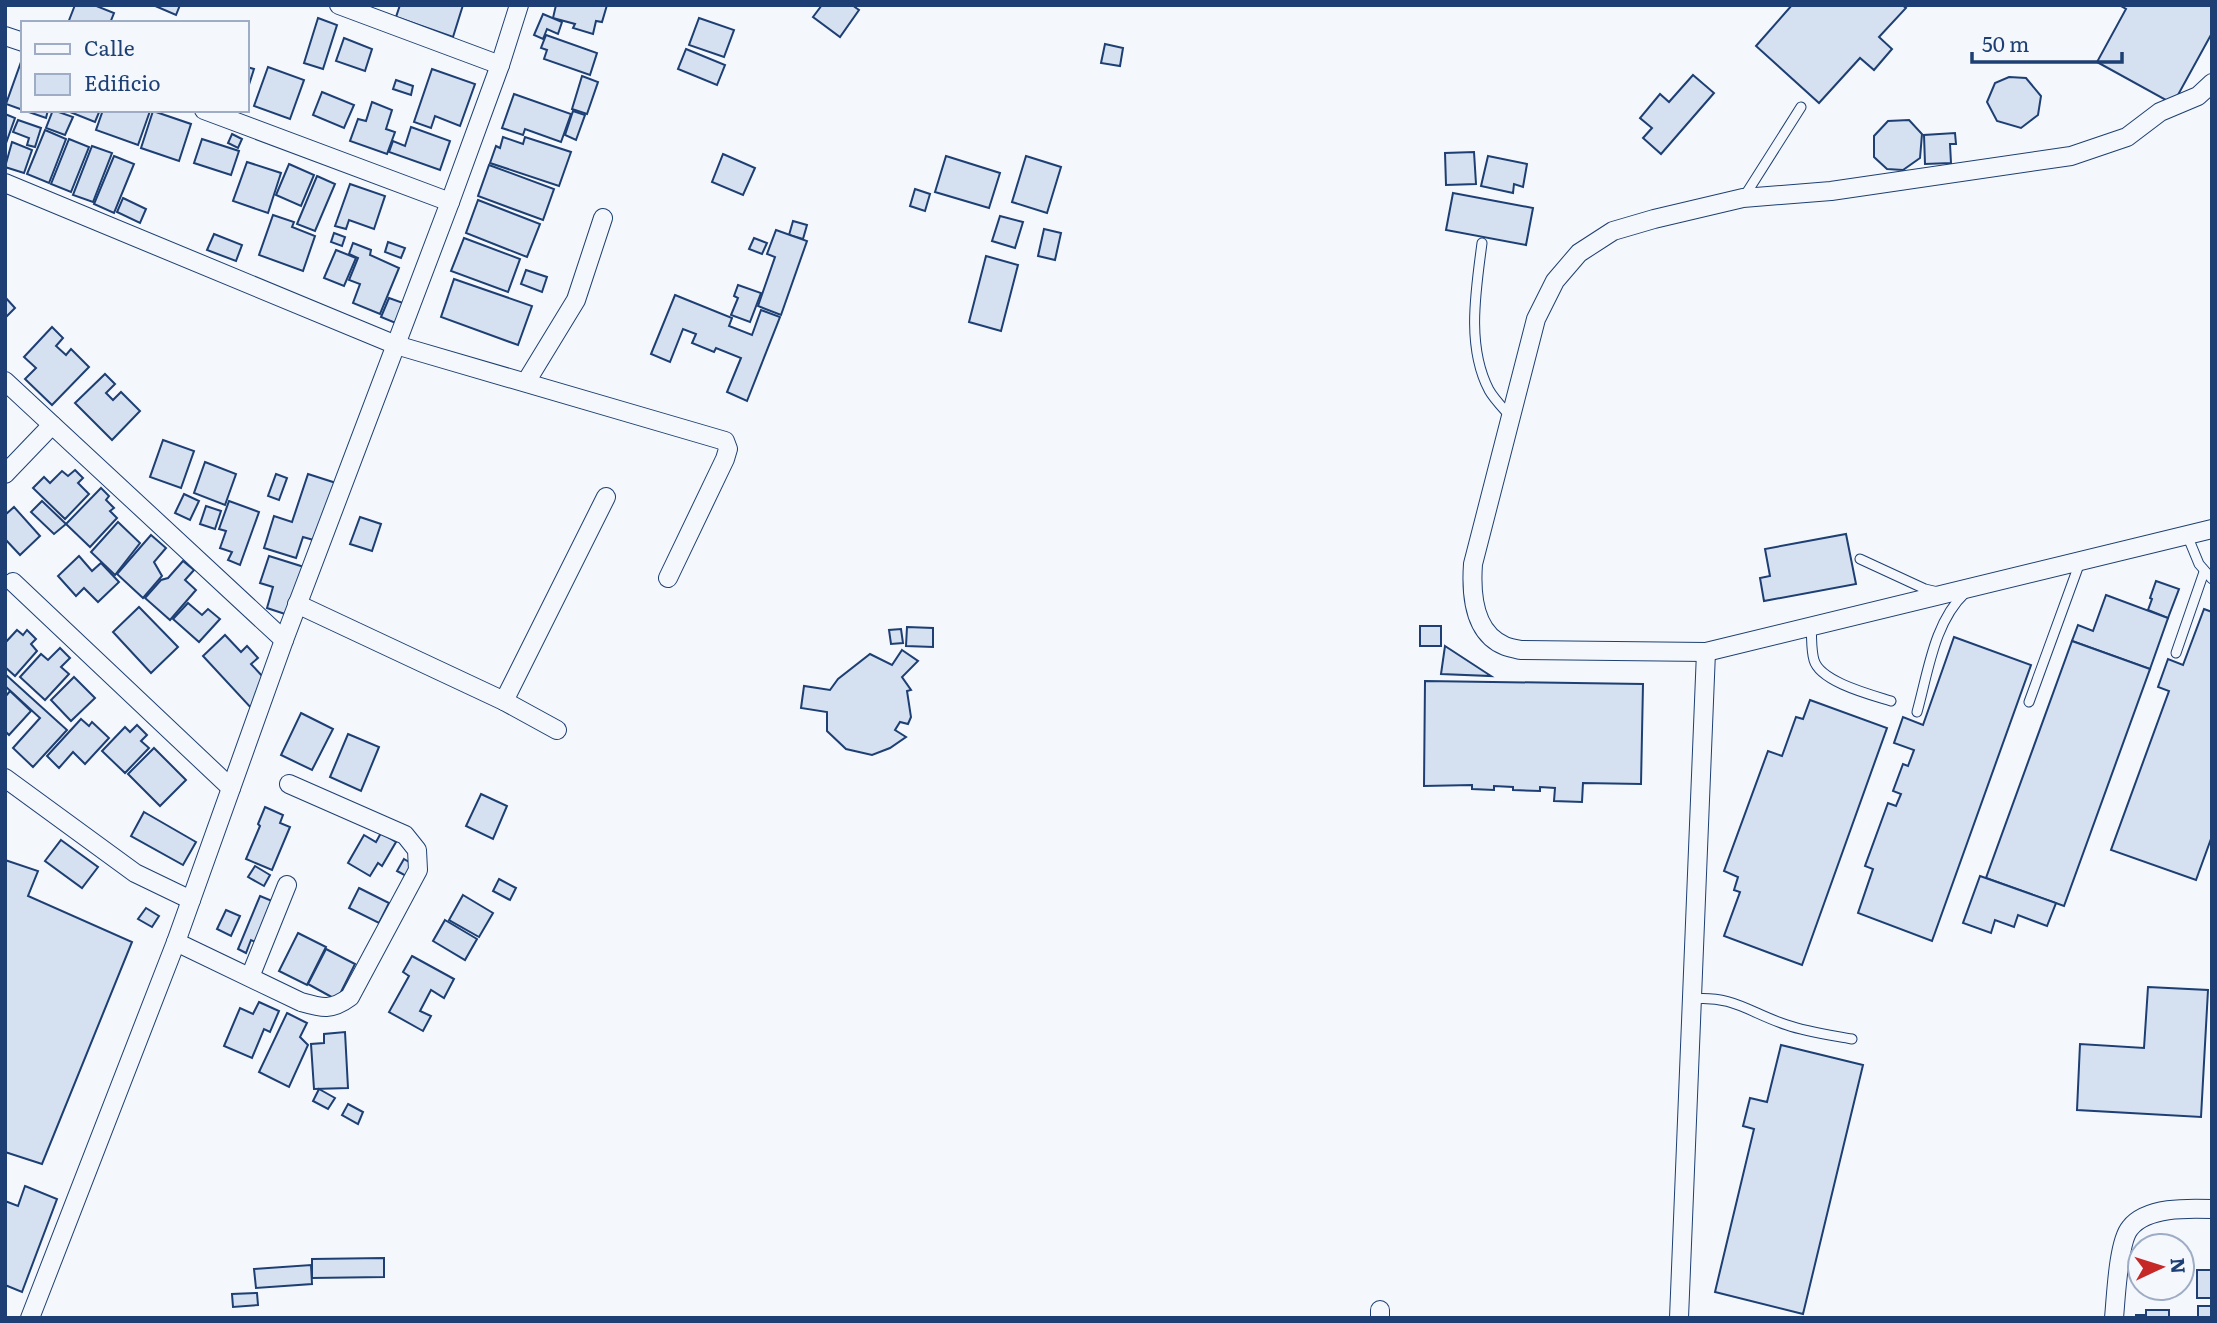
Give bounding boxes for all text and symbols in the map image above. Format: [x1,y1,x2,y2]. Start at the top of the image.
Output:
legend [21,21,248,112]
scale bar [1972,21,2122,65]
text: 50 m [1982,27,2029,58]
text: Calle [84,31,135,62]
text: Edificio [84,66,160,97]
north arrow [2126,1232,2196,1302]
text: N [2164,1257,2193,1275]

